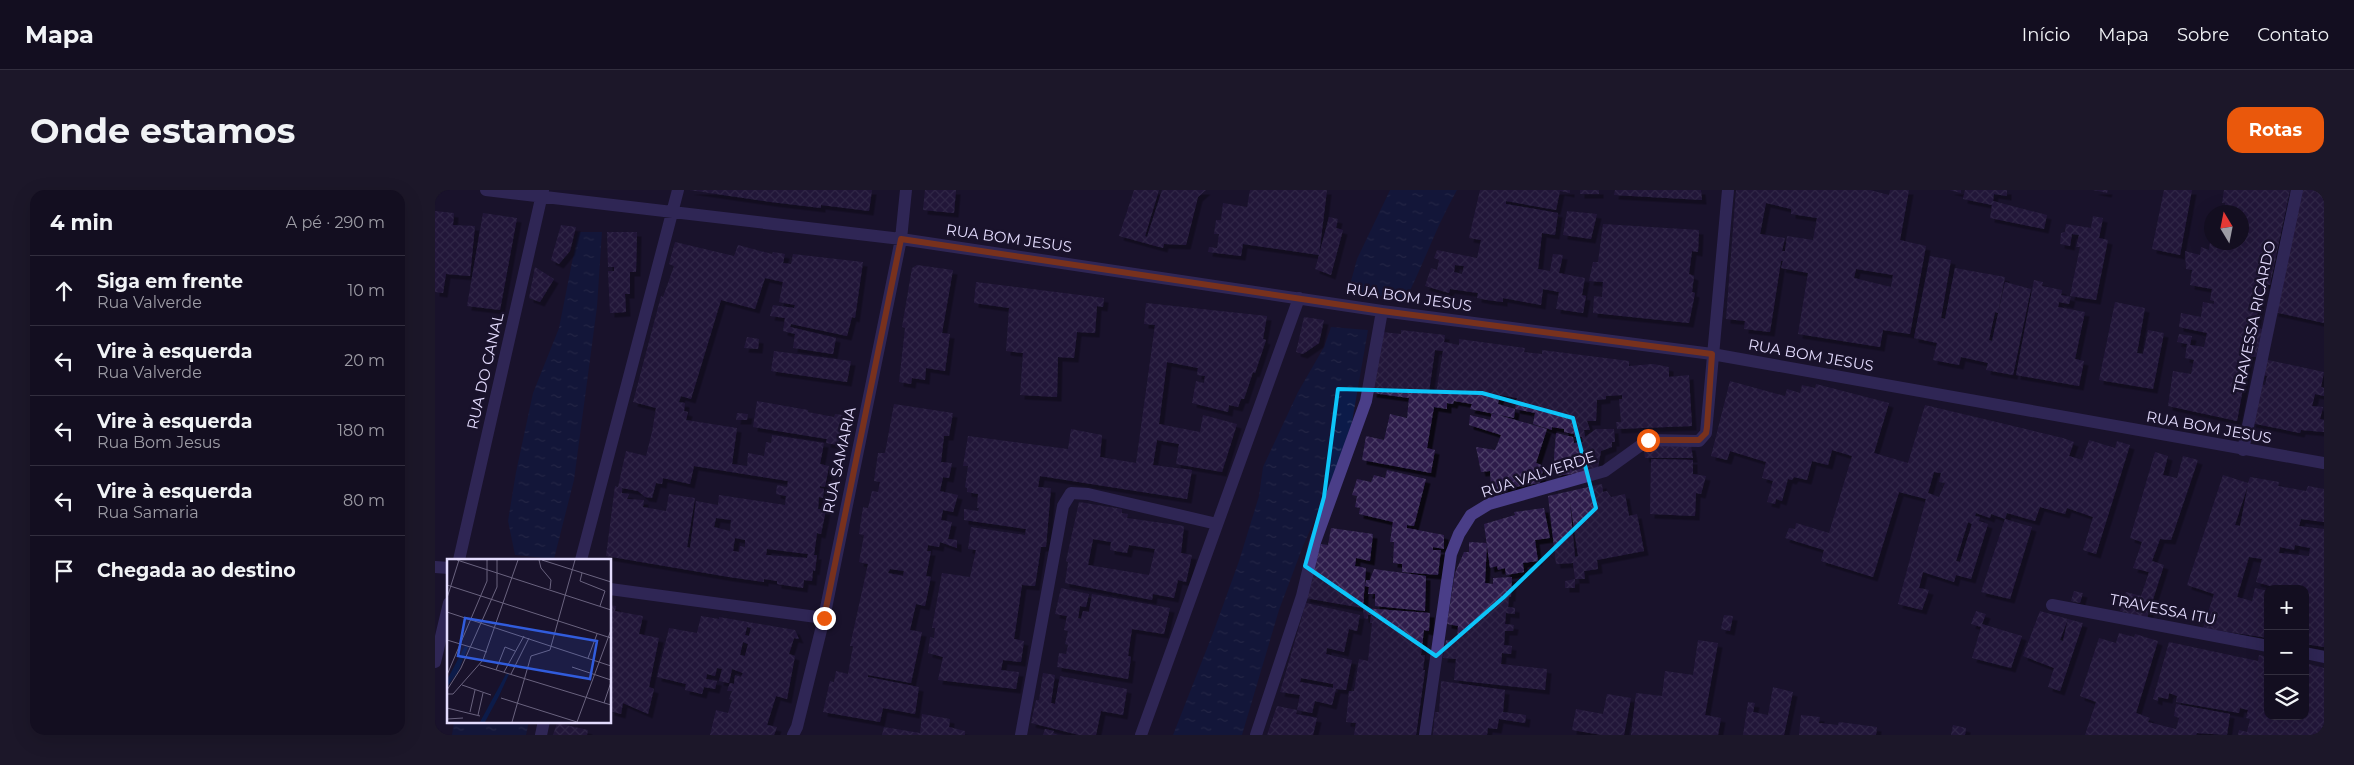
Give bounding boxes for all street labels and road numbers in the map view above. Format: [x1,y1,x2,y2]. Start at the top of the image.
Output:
street label: RUA BOM JESUS [945,220,1073,256]
street label: TRAVESSA RICARDO [2229,239,2279,395]
street label: RUA BOM JESUS [1345,279,1473,315]
street label: RUA DO CANAL [462,311,508,431]
street label: RUA BOM JESUS [1747,335,1875,375]
street label: RUA SAMARIA [818,405,860,515]
street label: RUA BOM JESUS [2145,407,2273,447]
street label: RUA VALVERDE [1478,447,1598,501]
street label: TRAVESSA ITU [2108,589,2218,629]

